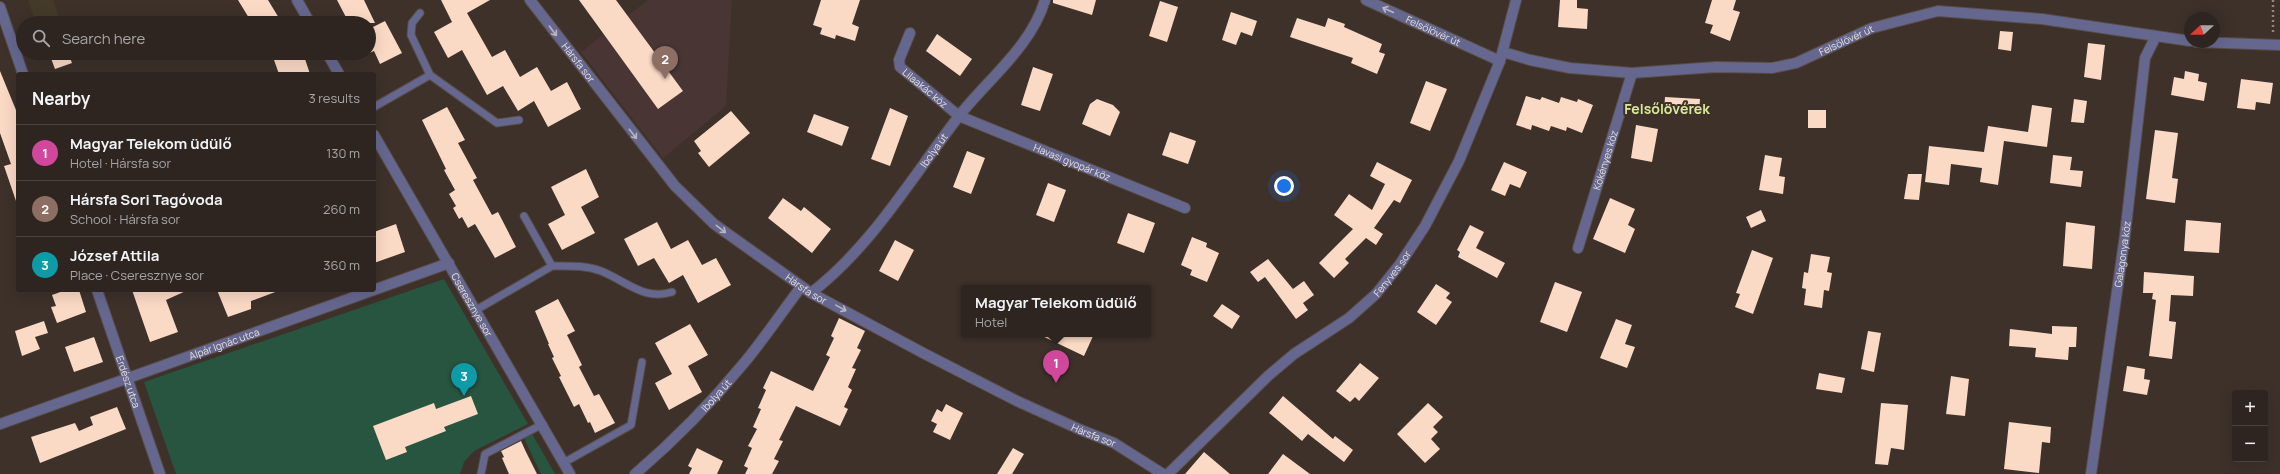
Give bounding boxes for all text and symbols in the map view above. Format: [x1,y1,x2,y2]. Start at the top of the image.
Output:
one-way arrow [1383,6,1395,13]
street label: Felsőlövér út [1404,12,1463,49]
north arrow [2184,12,2220,48]
search box [16,16,376,60]
street label: Felsőlövér út [1816,21,1876,59]
one-way arrow [549,26,557,37]
icon: search [30,27,52,49]
text: Search here [62,28,145,49]
street label: Hársfa sor [559,40,599,85]
pin: 2 [652,46,678,79]
street label: Lilaakác köz [900,65,951,111]
text: Nearby [32,87,90,110]
text: 3 results [308,89,360,107]
district label: Felsőlövérek [1624,99,1710,118]
one-way arrow [629,128,638,139]
street label: Kökényes köz [1589,129,1621,192]
street label: Ibolya út [917,130,951,170]
text: Magyar Telekom üdülő [70,133,232,154]
street label: Havasi gyopár köz [1031,140,1113,184]
text: 1 [42,144,48,162]
text: 130 m [326,144,360,162]
text: Hotel · Hársfa sor [70,154,171,172]
your location [1274,176,1294,196]
text: Hársfa Sori Tagóvoda [70,189,223,210]
text: 2 [41,200,49,218]
text: 260 m [323,200,360,218]
text: School · Hársfa sor [70,210,180,228]
street label: Galagonya köz [2111,220,2134,288]
one-way arrow [715,225,726,233]
text: József Attila [70,245,160,266]
street label: Fenyves sor [1370,247,1414,299]
text: 3 [41,256,49,274]
text: 360 m [323,256,360,274]
text: Place · Cseresznye sor [70,266,204,284]
street label: Cseresznye sor [448,270,496,340]
street label: Hársfa sor [783,270,830,307]
popup [961,285,1151,337]
text: Magyar Telekom üdülő [975,292,1137,313]
one-way arrow [835,305,847,312]
text: Hotel [975,313,1007,331]
street label: Alpár Ignác utca [187,325,261,363]
pin: 1 [1043,350,1069,383]
street label: Erdész utca [113,354,144,410]
pin: 3 [451,363,477,396]
street label: Ibolya út [698,376,734,415]
map controls [2232,390,2268,462]
button: + [2232,390,2268,426]
street label: Hársfa sor [1069,420,1119,450]
button: − [2232,426,2268,462]

